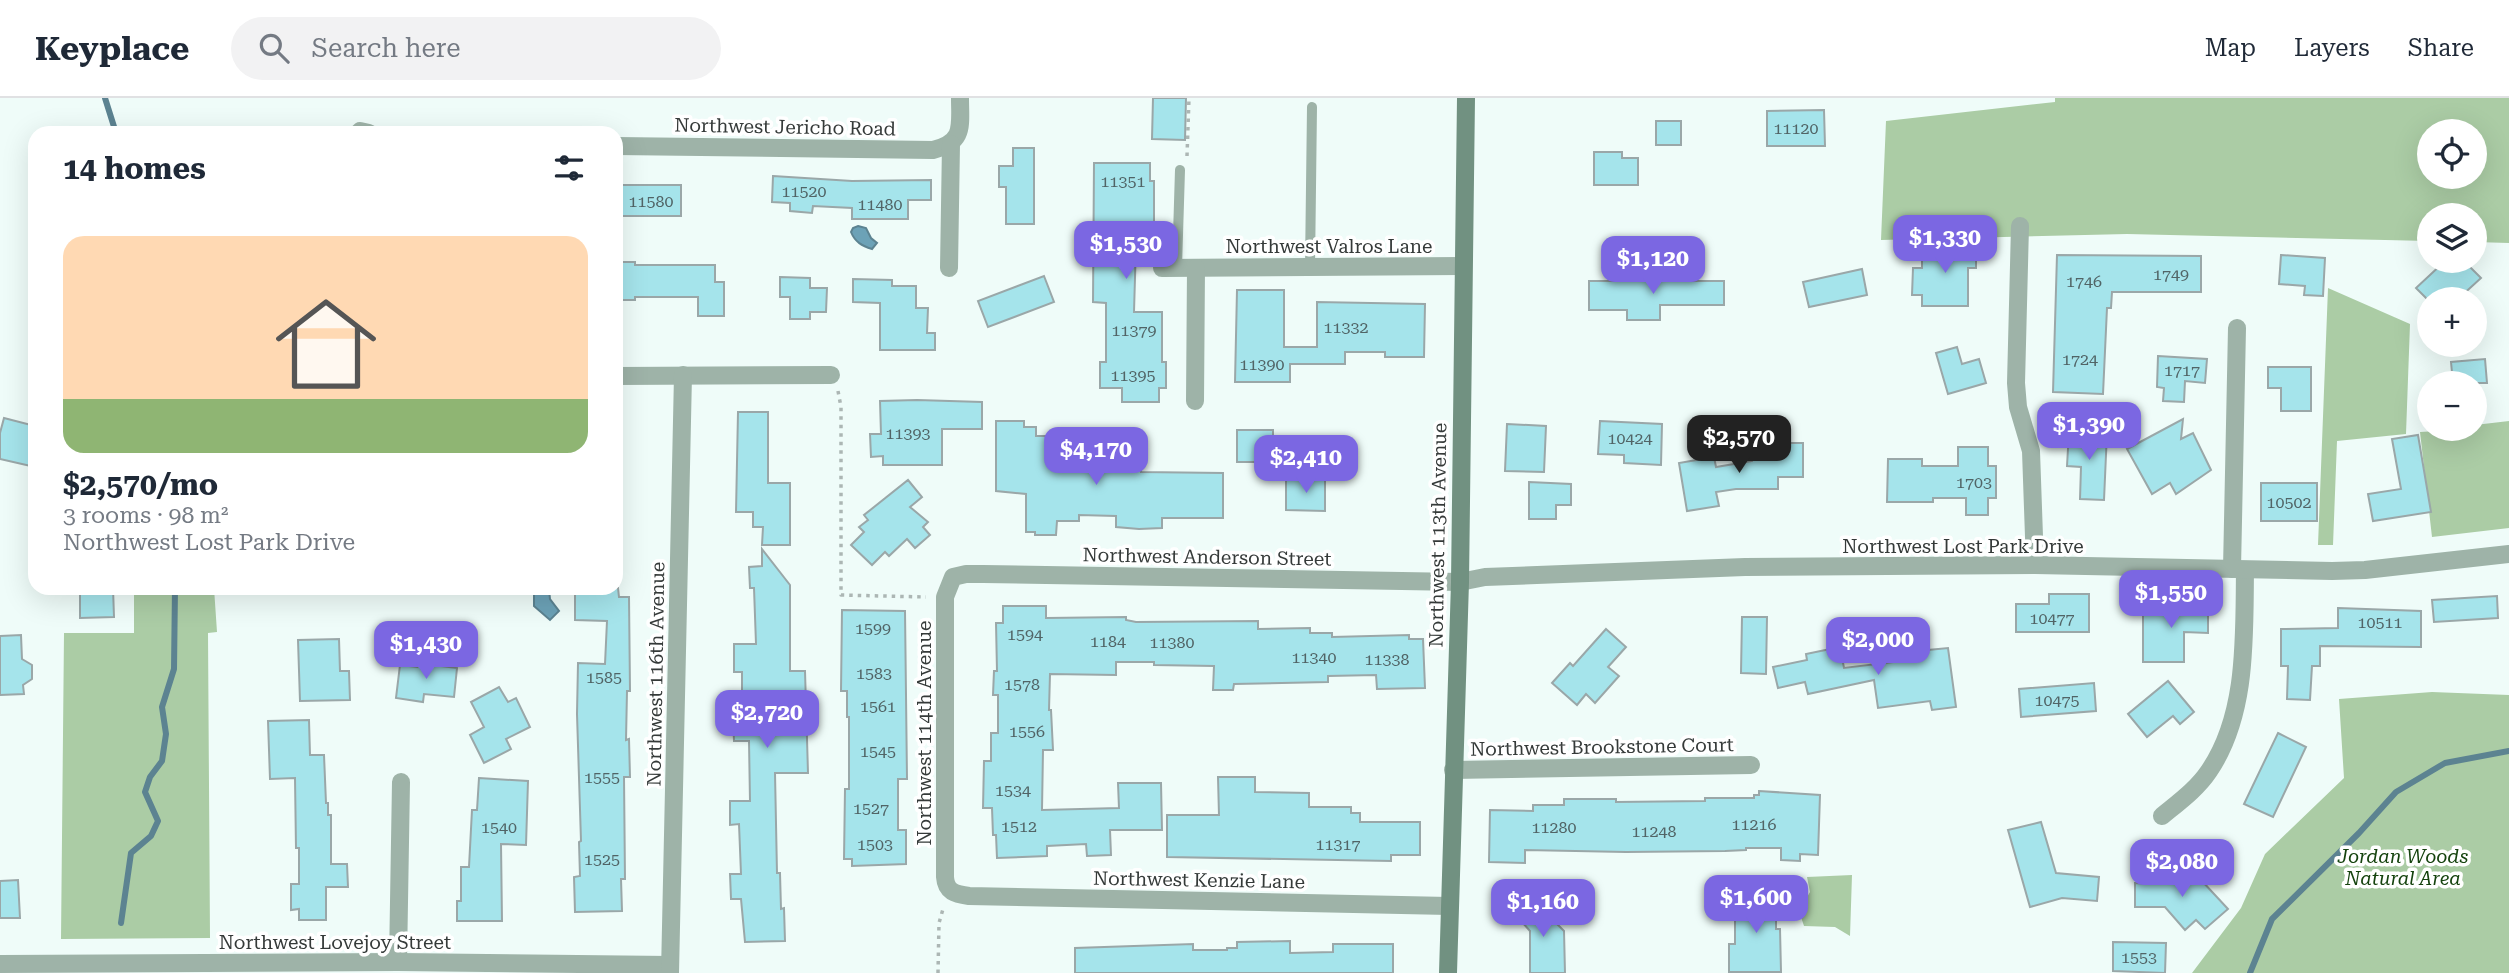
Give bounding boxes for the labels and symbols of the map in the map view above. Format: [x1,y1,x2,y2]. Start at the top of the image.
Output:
street label: Northwest Jericho Road [674,114,896,140]
house number: 11120 [1774,119,1818,138]
house number: 11351 [1101,172,1145,191]
house number: 11520 [782,182,826,201]
house number: 11580 [629,192,673,211]
house number: 11480 [858,195,902,214]
pin: $1,330 [1888,216,2002,275]
pin: $1,530 [1069,222,1183,281]
street label: Northwest Valros Lane [1226,235,1432,258]
pin: $1,120 [1596,236,1710,296]
house number: 1749 [2153,265,2189,284]
house number: 1746 [2066,272,2102,291]
house number: 11332 [1324,318,1368,337]
house number: 11379 [1112,321,1156,340]
house number: 1724 [2062,350,2098,369]
house number: 11390 [1240,355,1284,374]
house number: 1717 [2164,361,2200,380]
house number: 11395 [1111,366,1155,385]
pin: $1,390 [2032,402,2146,462]
pin: $2,570 [1682,416,1796,475]
street label: Northwest 113th Avenue [1425,422,1451,648]
house number: 11393 [886,424,930,443]
pin: $4,170 [1039,428,1153,487]
house number: 10424 [1608,429,1652,448]
pin: $2,410 [1249,436,1363,495]
house number: 1703 [1956,473,1992,492]
house number: 10502 [2267,493,2311,512]
street label: Northwest Lost Park Drive [1842,535,2084,558]
street label: Northwest Anderson Street [1082,543,1332,571]
street label: Northwest 116th Avenue [643,561,669,787]
pin: $1,550 [2114,570,2228,630]
house number: 10477 [2030,609,2074,628]
house number: 10511 [2358,613,2402,632]
pin: $2,000 [1821,618,1935,677]
house number: 1599 [855,619,891,638]
street label: Northwest 114th Avenue [913,621,936,845]
pin: $1,430 [369,622,483,681]
house number: 1594 [1007,625,1043,644]
house number: 1184 [1090,632,1126,651]
house number: 11380 [1150,633,1194,652]
house number: 11340 [1292,648,1336,667]
house number: 11338 [1365,650,1409,669]
house number: 1583 [856,664,892,683]
house number: 1585 [586,668,622,687]
house number: 1578 [1004,675,1040,694]
pin: $2,720 [710,690,824,750]
house number: 10475 [2035,691,2079,710]
house number: 1561 [860,697,896,716]
house number: 1556 [1009,722,1045,741]
street label: Northwest Brookstone Court [1470,733,1734,761]
house number: 1545 [860,742,896,761]
house number: 1555 [584,768,620,787]
house number: 1534 [995,781,1031,800]
house number: 1527 [853,799,889,818]
house number: 11216 [1732,815,1776,834]
house number: 1512 [1001,817,1037,836]
house number: 1540 [481,818,517,837]
house number: 11280 [1532,818,1576,837]
house number: 11248 [1632,822,1676,841]
house number: 1503 [857,835,893,854]
house number: 11317 [1316,835,1360,854]
pin: $2,080 [2125,840,2239,899]
park label: Jordan Woods Natural Area [2337,845,2468,890]
house number: 1525 [584,850,620,869]
street label: Northwest Kenzie Lane [1093,867,1305,893]
pin: $1,600 [1699,876,1813,935]
pin: $1,160 [1486,880,1600,939]
street label: Northwest Lovejoy Street [219,931,451,954]
house number: 1553 [2121,948,2157,967]

